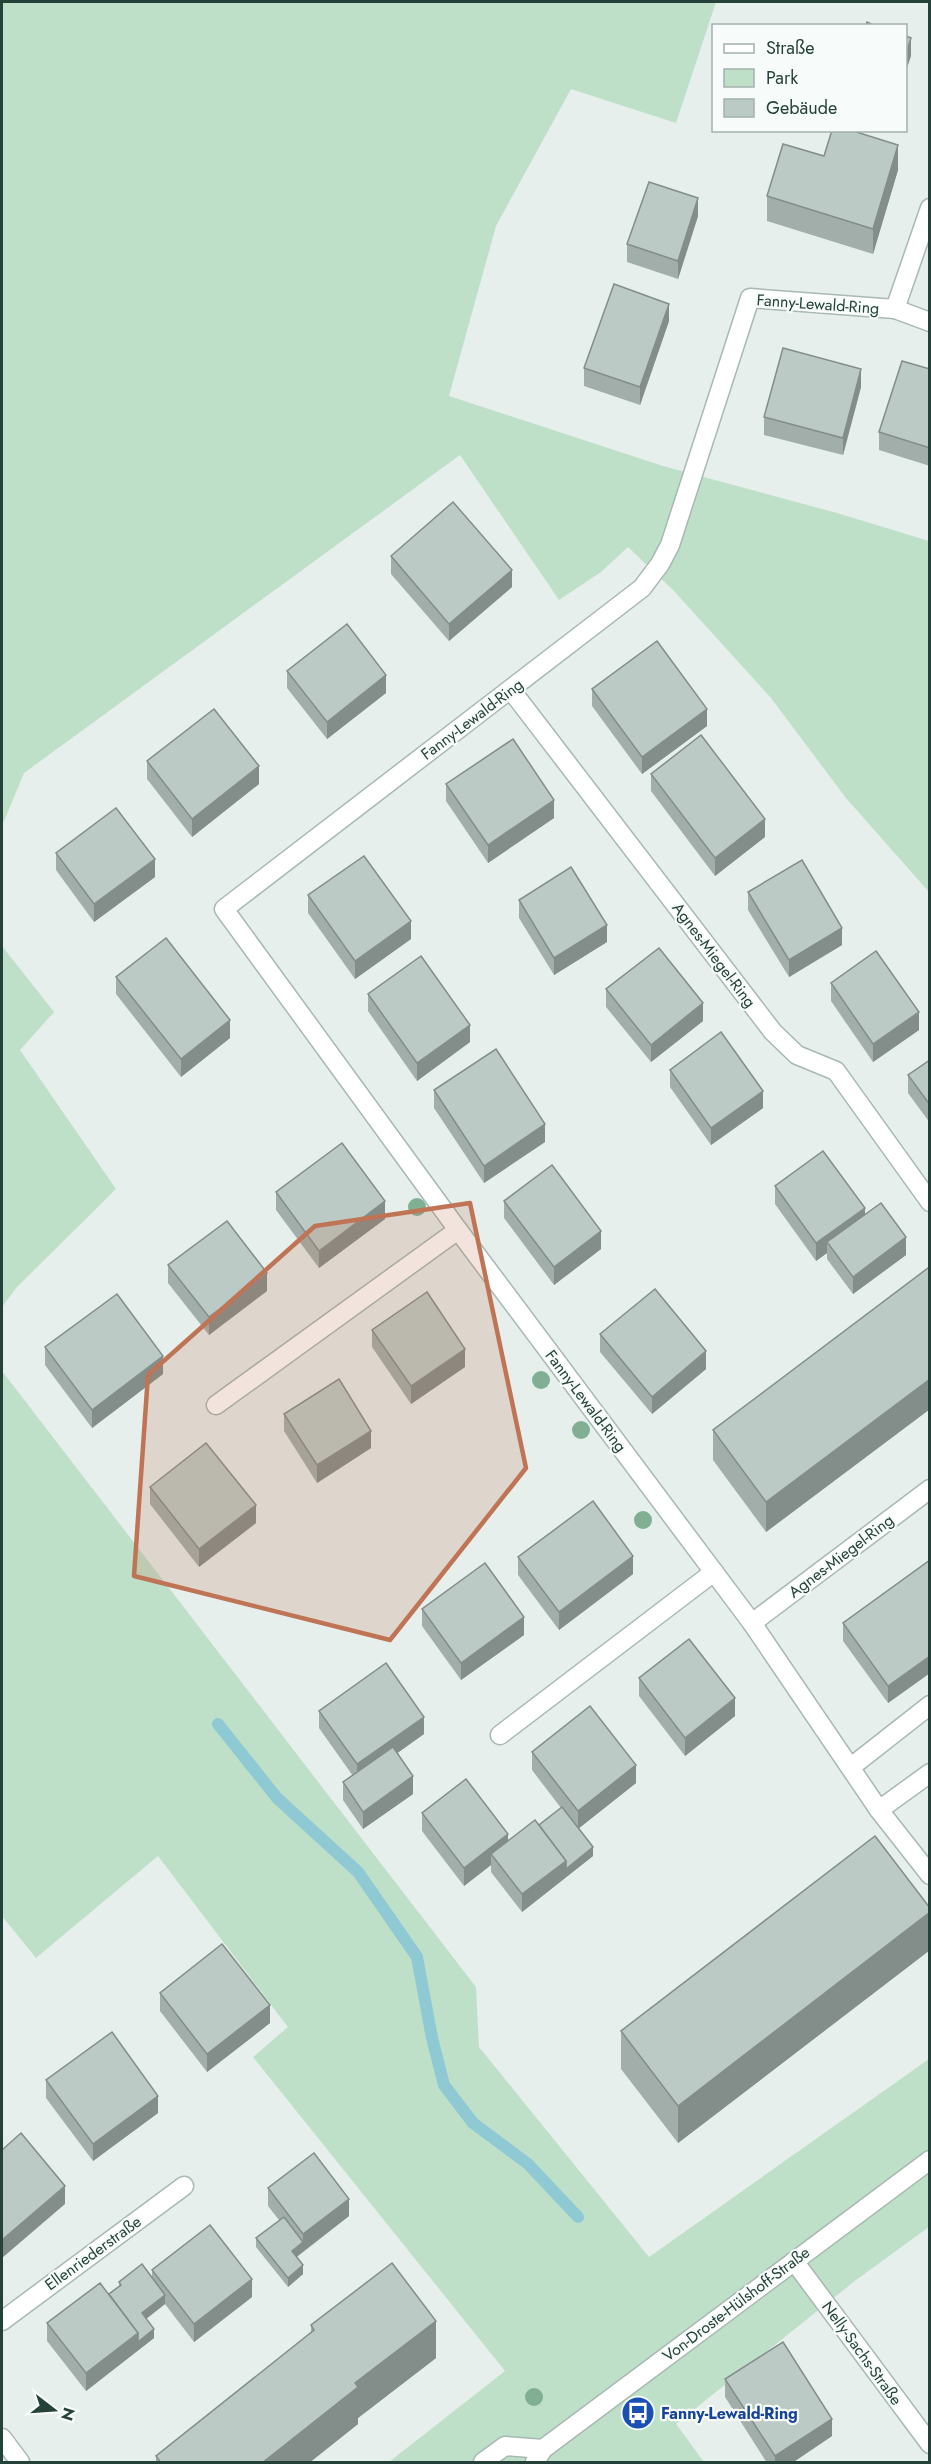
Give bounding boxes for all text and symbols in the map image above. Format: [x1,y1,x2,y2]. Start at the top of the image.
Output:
legend [712,24,907,132]
text: Straße [766,35,814,61]
text: Park [766,65,798,91]
text: Gebäude [766,95,837,121]
street label: Fanny-Lewald-Ring [756,288,880,320]
street label: Fanny-Lewald-Ring [416,673,528,765]
street label: Agnes-Miegel-Ring [667,898,761,1012]
street label: Fanny-Lewald-Ring [540,1345,632,1457]
street label: Agnes-Miegel-Ring [784,1509,898,1603]
street label: Ellenriederstraße [40,2210,146,2296]
street label: Von-Droste-Hülshoff-Straße [658,2241,814,2367]
street label: Nelly-Sachs-Straße [816,2296,908,2410]
north arrow [24,2380,84,2440]
bus stop icon: Fanny-Lewald-Ring [620,2395,656,2431]
place label: Fanny-Lewald-Ring [661,2402,798,2425]
text: N [55,2405,81,2424]

